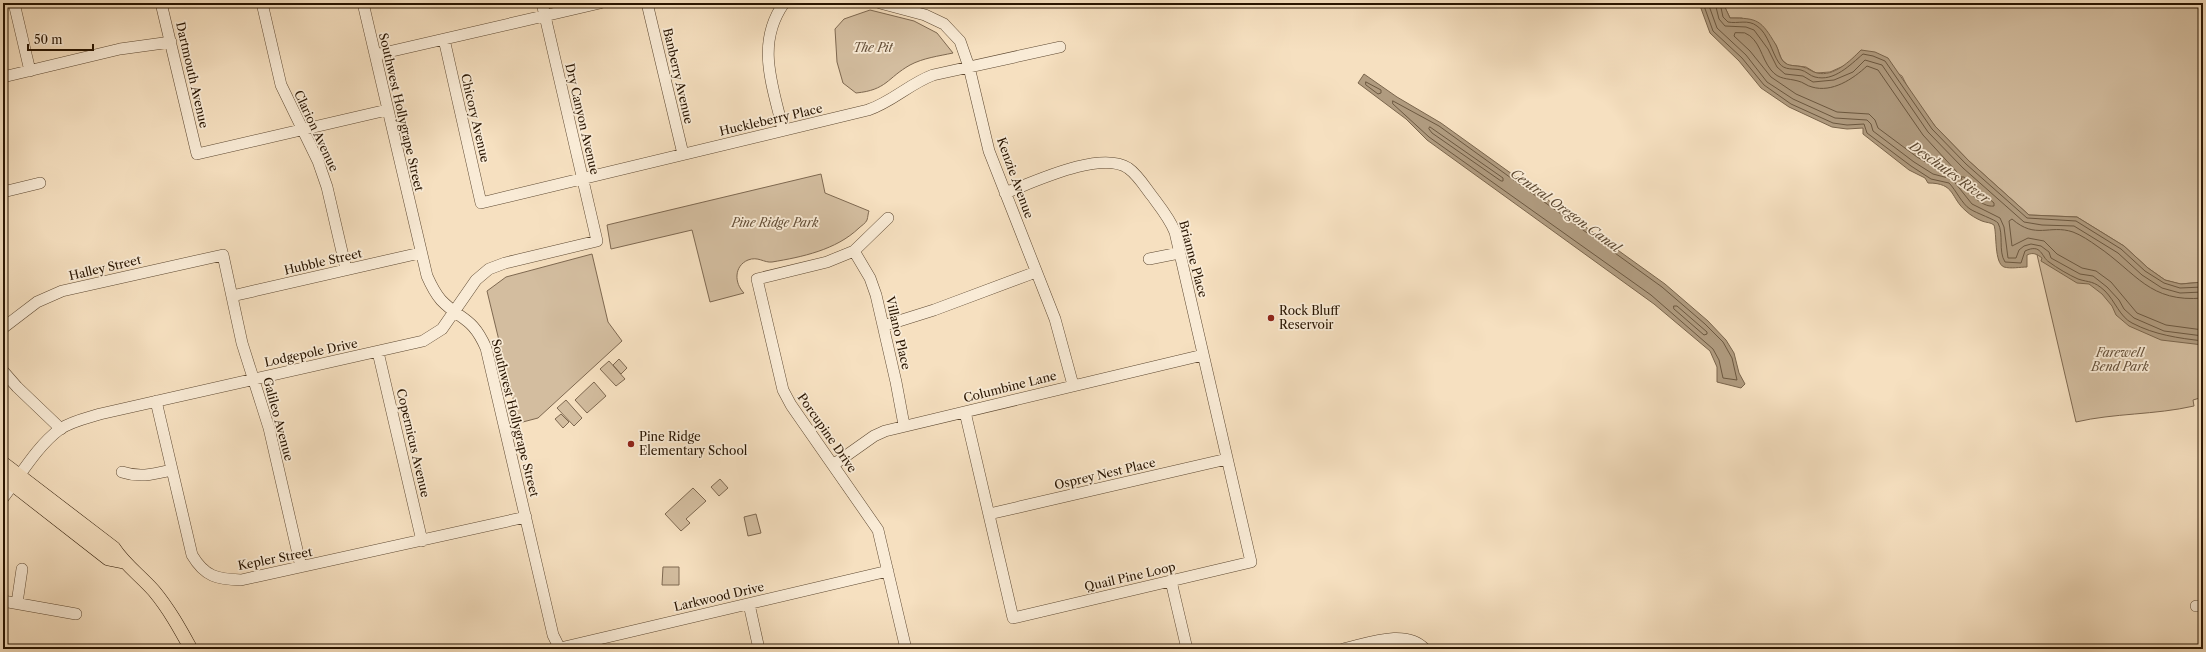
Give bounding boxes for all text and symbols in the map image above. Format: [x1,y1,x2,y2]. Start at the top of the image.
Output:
street label: Dartmouth Avenue [173,20,212,130]
scale bar [28,26,93,52]
street label: Banberry Avenue [660,26,697,126]
street label: Southwest Hollygrape Street [376,31,427,193]
text: 50 m [34,32,63,47]
park label: The Pit [853,40,894,55]
street label: Dry Canyon Avenue [562,62,603,176]
street label: Chicory Avenue [458,72,493,164]
street label: Clarion Avenue [291,88,342,174]
street label: Huckleberry Place [718,100,824,139]
street label: Kenzie Avenue [994,135,1037,221]
water label: Deschutes River [1906,137,1994,207]
water label: Central Oregon Canal [1508,165,1626,256]
park label: Pine Ridge Park [731,215,819,230]
street label: Brianne Place [1176,219,1211,299]
street label: Hubble Street [282,245,364,278]
street label: Halley Street [67,252,143,283]
street label: Villano Place [883,294,914,371]
place label: Rock Bluff Reservoir [1279,303,1340,332]
marker: Rock Bluff Reservoir [1266,313,1276,323]
street label: Lodgepole Drive [263,335,359,370]
street label: Southwest Hollygrape Street [489,337,543,499]
park label: Farewell Bend Park [2090,345,2149,374]
street label: Columbine Lane [962,368,1058,405]
street label: Galileo Avenue [260,375,297,463]
street label: Copernicus Avenue [394,387,433,499]
street label: Porcupine Drive [795,390,860,475]
place label: Pine Ridge Elementary School [639,429,748,458]
marker: Pine Ridge Elementary School [626,439,636,449]
street label: Osprey Nest Place [1053,455,1157,492]
street label: Kepler Street [236,544,314,573]
street label: Quail Pine Loop [1083,559,1177,594]
street label: Larkwood Drive [672,579,766,614]

